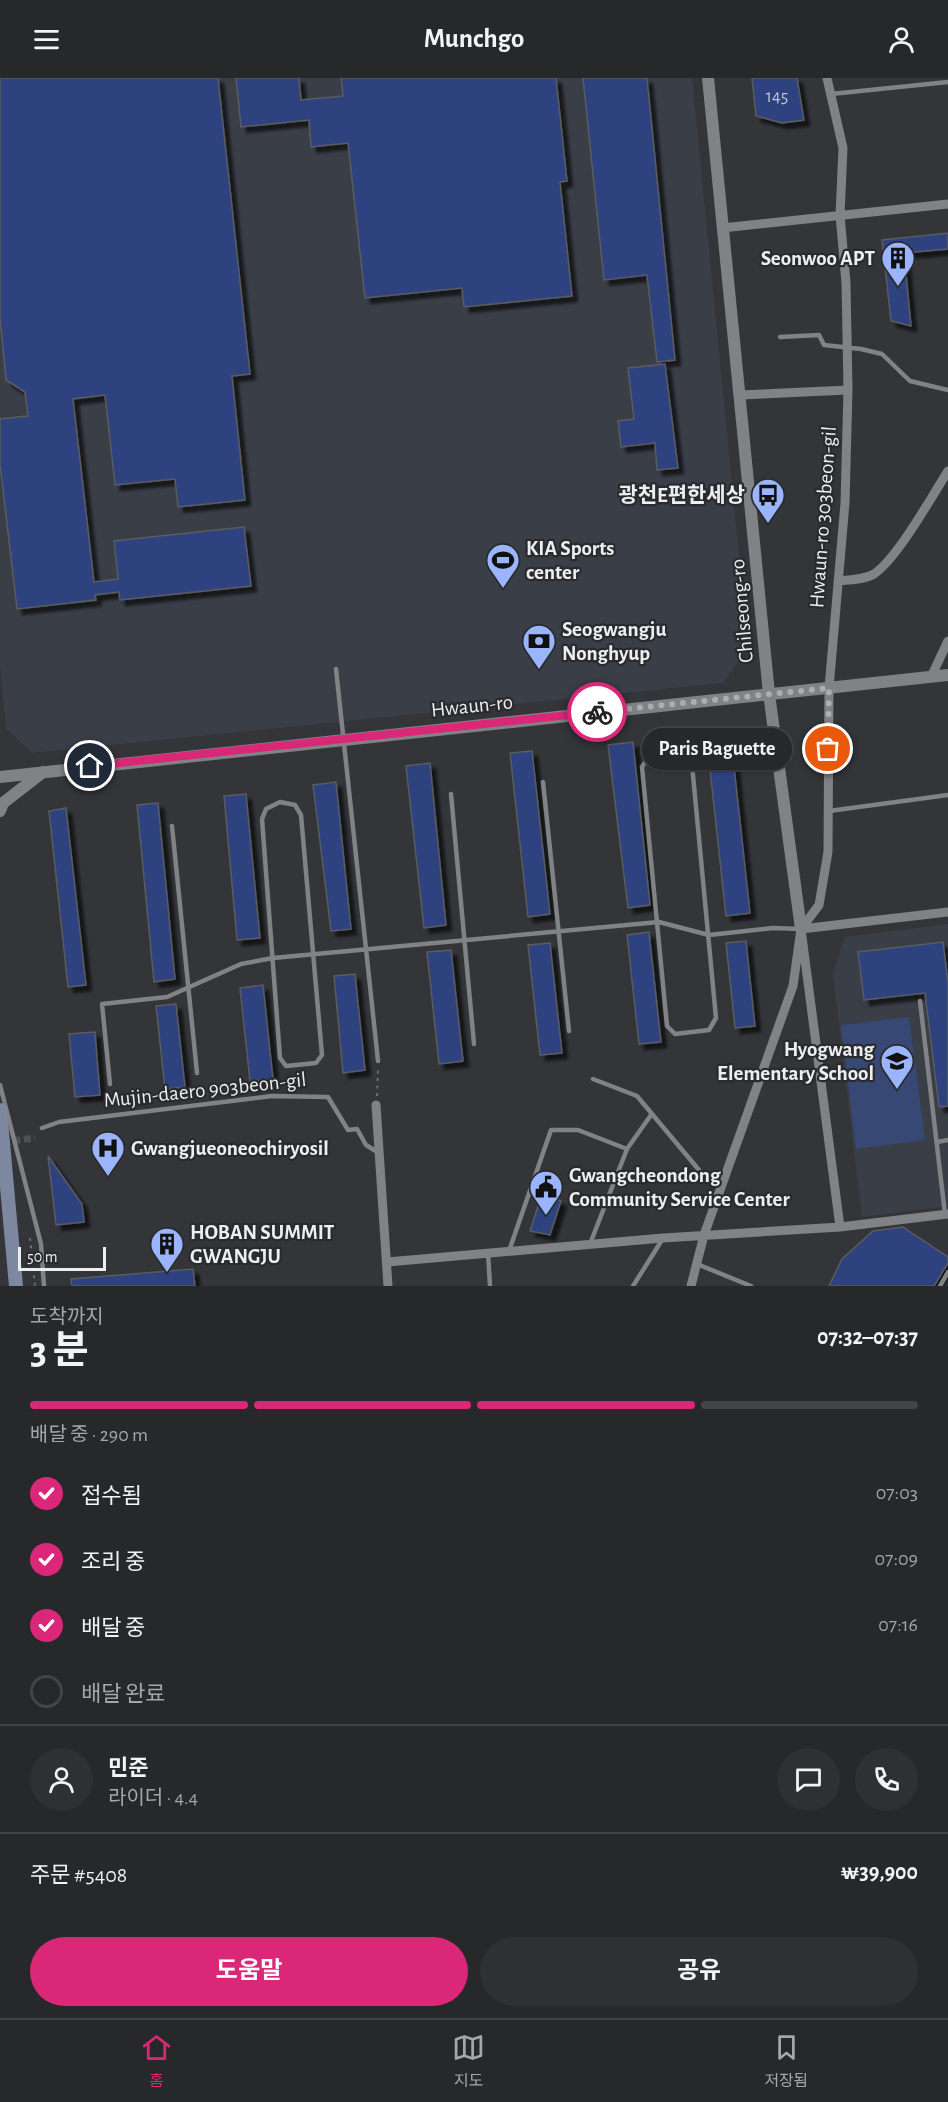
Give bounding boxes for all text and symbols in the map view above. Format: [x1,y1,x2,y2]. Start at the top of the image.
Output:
icon: menu [30,23,63,56]
icon: person [885,23,918,56]
text: Munchgo [424,25,524,52]
house number: 145 [766,88,788,106]
building icon: Seonwoo APT [880,240,916,287]
place label: Seonwoo APT [761,248,875,269]
street label: Hwaun-ro 303beon-gil [806,425,840,609]
bus stop icon: 광천E편한세상 [750,477,786,524]
place label: 광천E편한세상 [618,484,745,506]
place label: KIA Sports center [526,538,614,583]
sports icon: KIA Sports center [485,542,521,589]
street label: Chilseong-ro [727,558,757,664]
place label: Seogwangju Nonghyup [562,619,667,664]
bank icon: Seogwangju Nonghyup [521,623,557,670]
courier [567,682,627,742]
street label: Hwaun-ro [430,691,514,721]
icon: bike [581,696,614,729]
pin [802,723,853,774]
callout: Paris Baguette [642,728,792,770]
icon: bag [811,732,844,765]
text: Paris Baguette [659,739,775,759]
pin [64,740,115,791]
icon: home [73,749,106,782]
place label: Hyogwang Elementary School [717,1039,874,1084]
school or university icon: Hyogwang Elementary School [879,1043,915,1090]
street label: Mujin-daero 903beon-gil [103,1069,307,1111]
hospital icon: Gwangjueoneochiryosil [90,1130,126,1177]
place label: Gwangjueoneochiryosil [131,1138,329,1159]
place label: Gwangcheondong Community Service Center [569,1165,790,1210]
public building icon: Gwangcheondong Community Service Center [528,1169,564,1216]
place label: HOBAN SUMMIT GWANGJU [190,1222,335,1267]
building icon: HOBAN SUMMIT GWANGJU [149,1226,185,1273]
scale bar [18,1244,106,1272]
text: 50 m [27,1249,58,1265]
text: 도착까지 [30,1307,104,1327]
text: 07:32–07:37 [817,1326,918,1348]
text: 3 분 [30,1332,89,1371]
text: 배달 중 · 290 m [30,1425,148,1445]
icon: check [30,1477,63,1510]
text: 07:03 [876,1483,918,1503]
text: 접수됨 [81,1485,142,1507]
icon: check [30,1543,63,1576]
text: 07:09 [875,1549,918,1569]
text: 조리 중 [81,1551,145,1573]
icon: check [30,1609,63,1642]
text: 07:16 [878,1615,918,1635]
text: 배달 중 [81,1617,145,1639]
text: 배달 완료 [81,1683,166,1705]
button: person [30,1748,93,1811]
button: chat [777,1748,840,1811]
button: phone [855,1748,918,1811]
text: 민준 [108,1757,148,1779]
text: 라이더 · 4.4 [108,1788,198,1808]
text: ₩39,900 [840,1861,918,1883]
text: 주문 #5408 [30,1864,127,1886]
button: 도움말 [30,1937,468,2006]
button: 공유 [480,1937,918,2006]
tab: 홈 [140,2031,173,2091]
tab: 지도 [452,2031,485,2091]
tab: 저장됨 [764,2031,808,2091]

